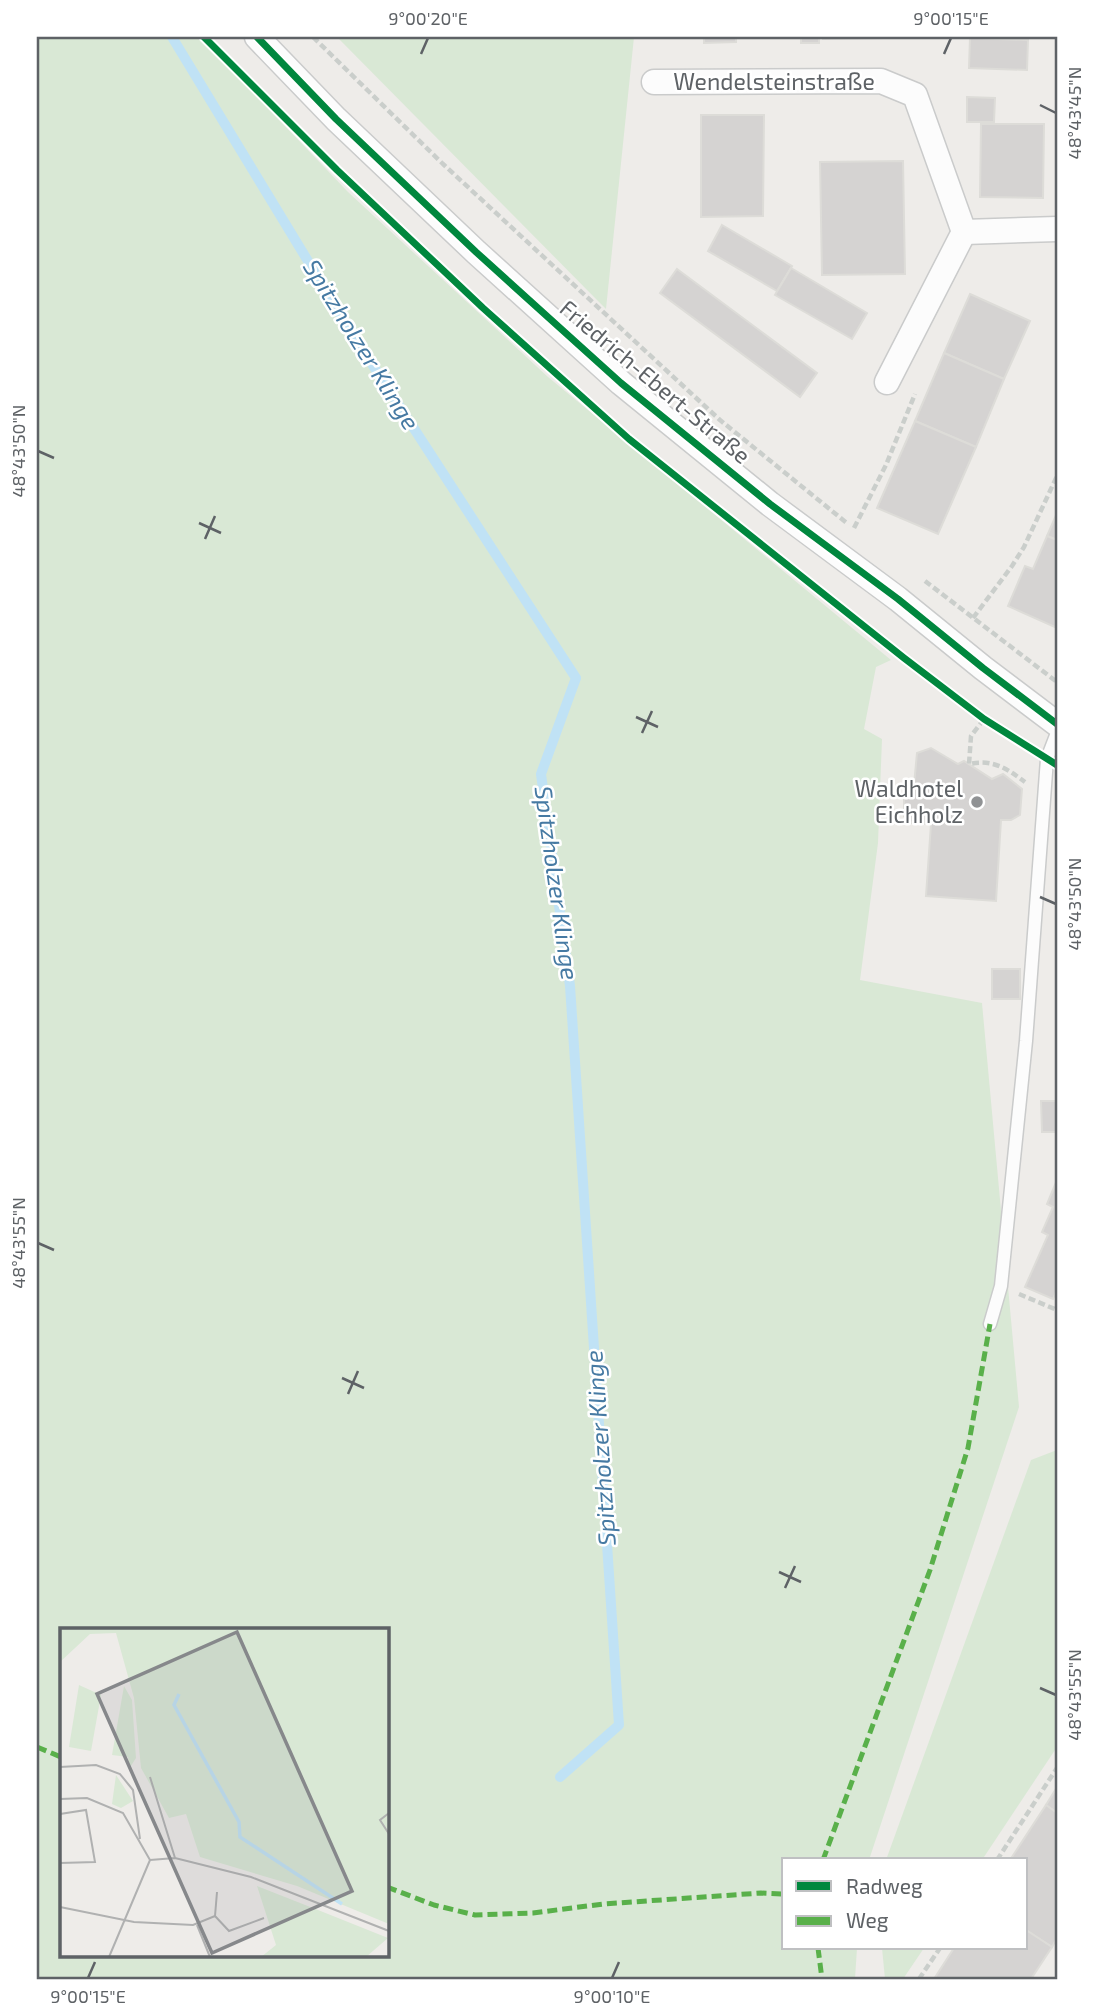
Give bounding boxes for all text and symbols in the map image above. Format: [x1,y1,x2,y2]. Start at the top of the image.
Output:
text: 9°00'20"E [388,7,468,29]
text: 9°00'15"E [913,7,989,29]
street label: Wendelsteinstraße [673,67,875,95]
text: 48°43'45"N [1063,67,1085,159]
water label: Spitzholzer Klinge [298,253,427,435]
street label: Friedrich-Ebert-Straße [555,293,757,469]
text: 48°43'50"N [7,405,29,497]
place label: Waldhotel Eichholz [854,774,963,828]
water label: Spitzholzer Klinge [529,784,585,982]
marker: Waldhotel Eichholz [969,794,985,810]
text: 48°43'50"N [1063,858,1085,950]
text: 48°43'55"N [7,1197,29,1289]
water label: Spitzholzer Klinge [578,1349,621,1547]
inset map [60,1628,388,1956]
text: 48°43'55"N [1063,1649,1085,1741]
legend [782,1858,1028,1950]
text: Radweg [846,1873,923,1898]
text: Weg [846,1907,889,1932]
text: 9°00'15"E [50,1985,126,2007]
text: 9°00'10"E [574,1985,650,2007]

